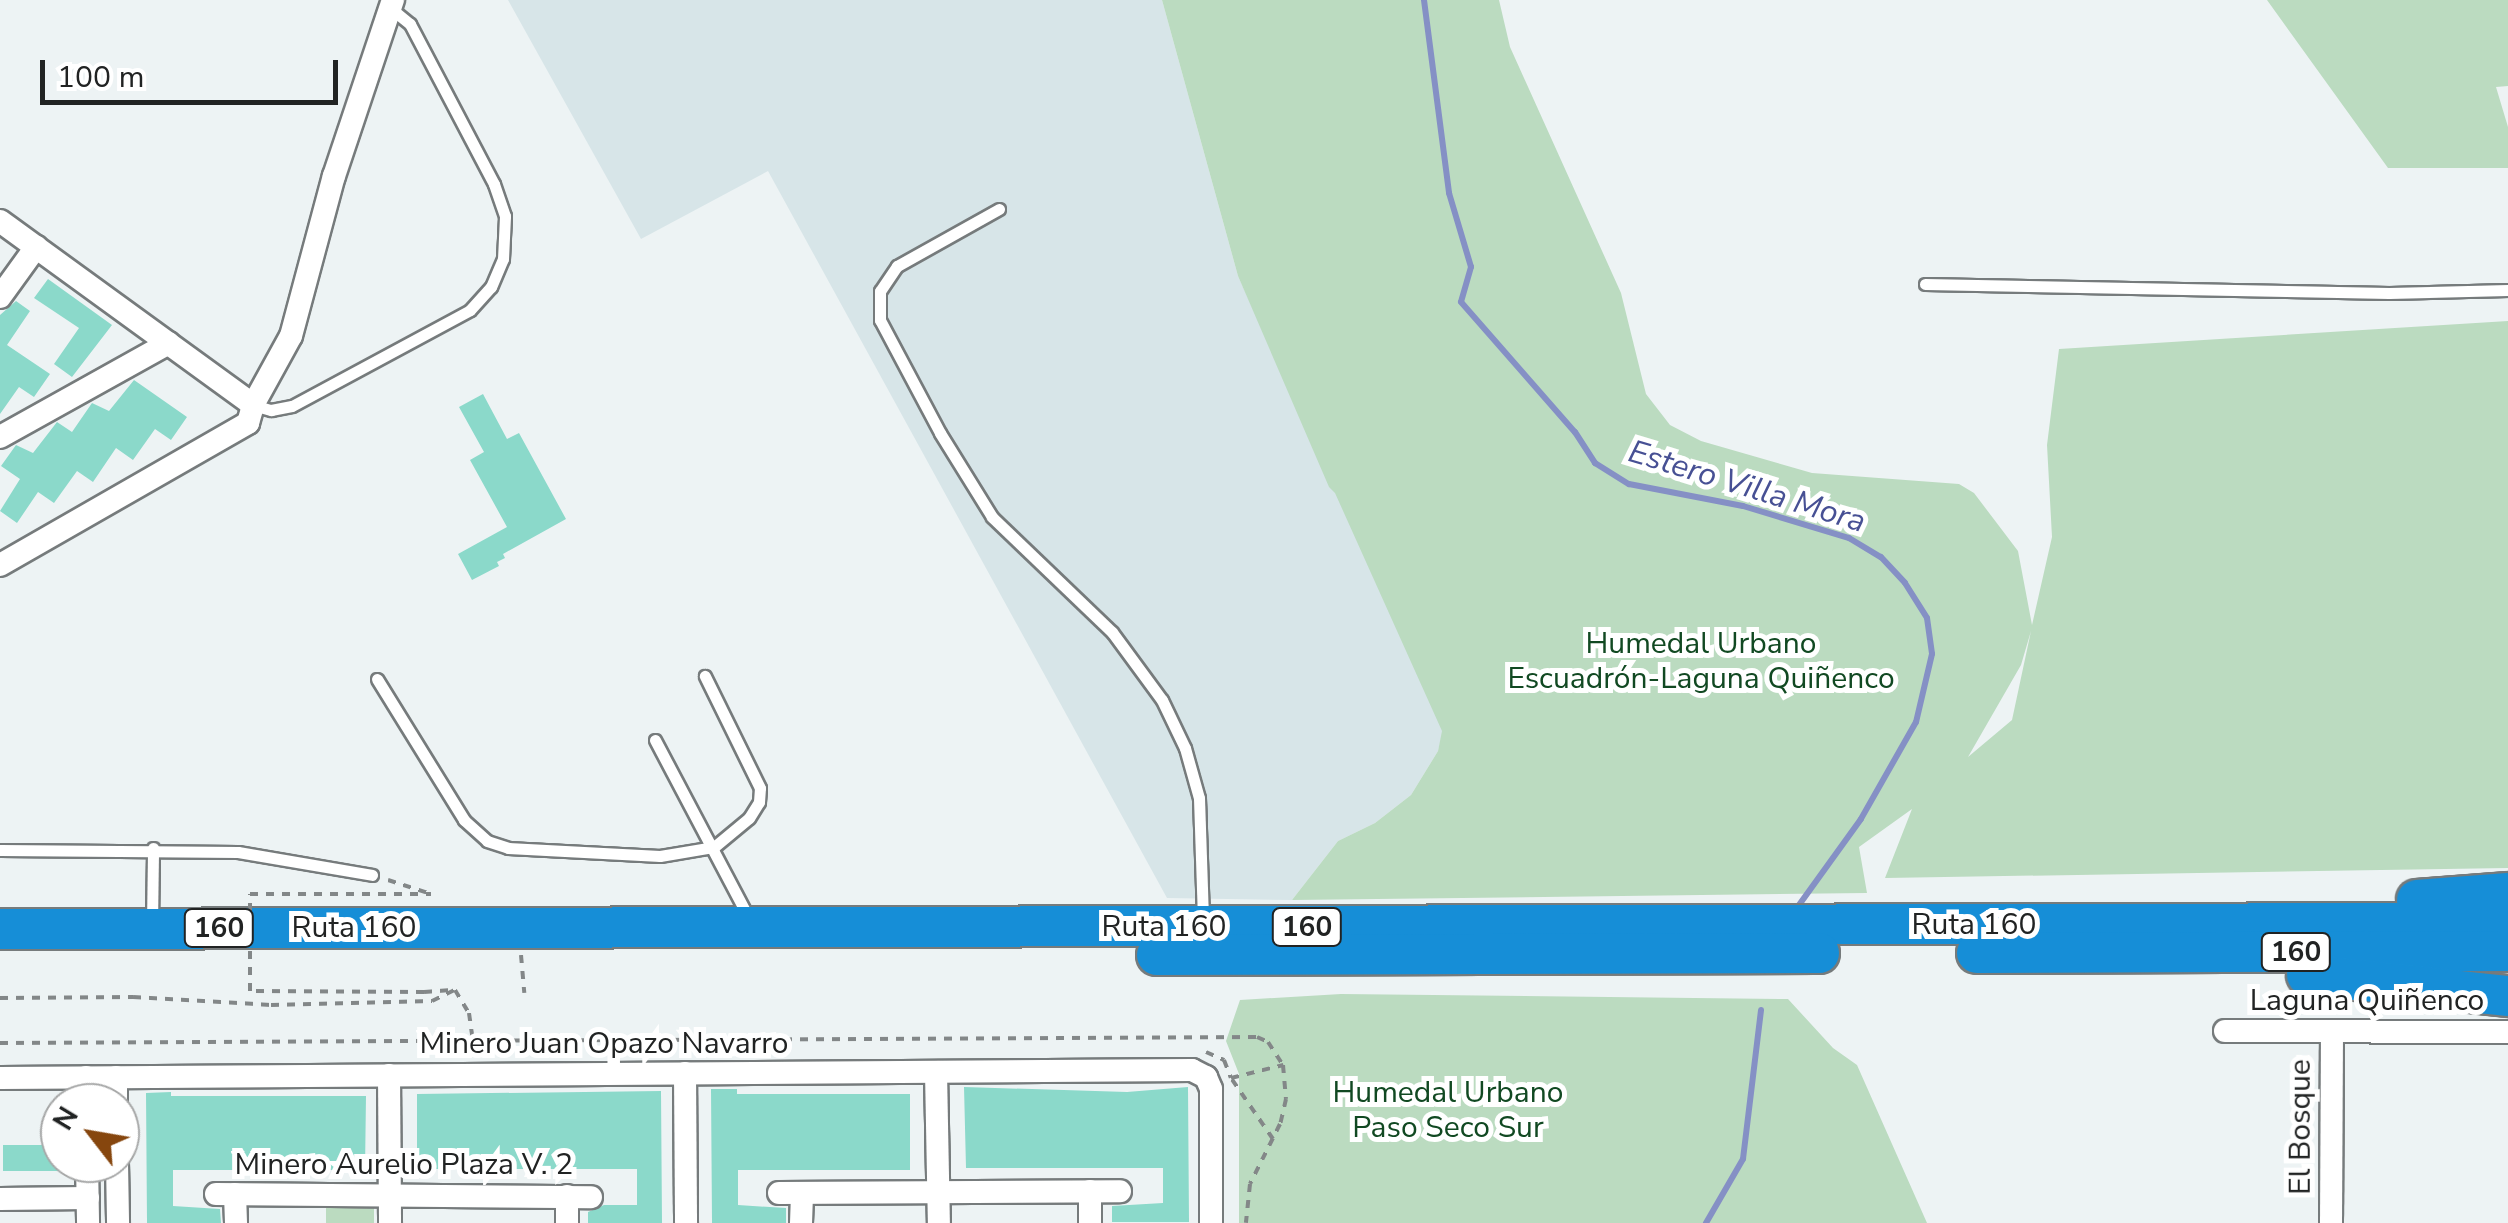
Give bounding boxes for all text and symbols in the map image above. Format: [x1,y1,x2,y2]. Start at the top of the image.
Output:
scale bar [45,40,342,102]
text: 100 m [57,57,144,98]
water label: Estero Villa Mora [1624,433,1870,541]
park label: Humedal Urbano Escuadrón-Laguna Quiñenco [1507,626,1895,696]
road number: 160 [1270,904,1344,950]
road number: 160 [182,905,256,951]
street label: Ruta 160 [1911,907,2037,943]
street label: Ruta 160 [1101,909,1227,945]
street label: Ruta 160 [291,910,417,946]
road number: 160 [2258,929,2334,975]
street label: Laguna Quiñenco [2250,983,2484,1019]
street label: Minero Juan Opazo Navarro [419,1026,789,1062]
street label: El Bosque [2283,1059,2319,1195]
park label: Humedal Urbano Paso Seco Sur [1333,1075,1563,1146]
north arrow [40,1083,140,1183]
text: N [44,1100,88,1137]
street label: Minero Aurelio Plaza V. 2 [235,1147,573,1183]

